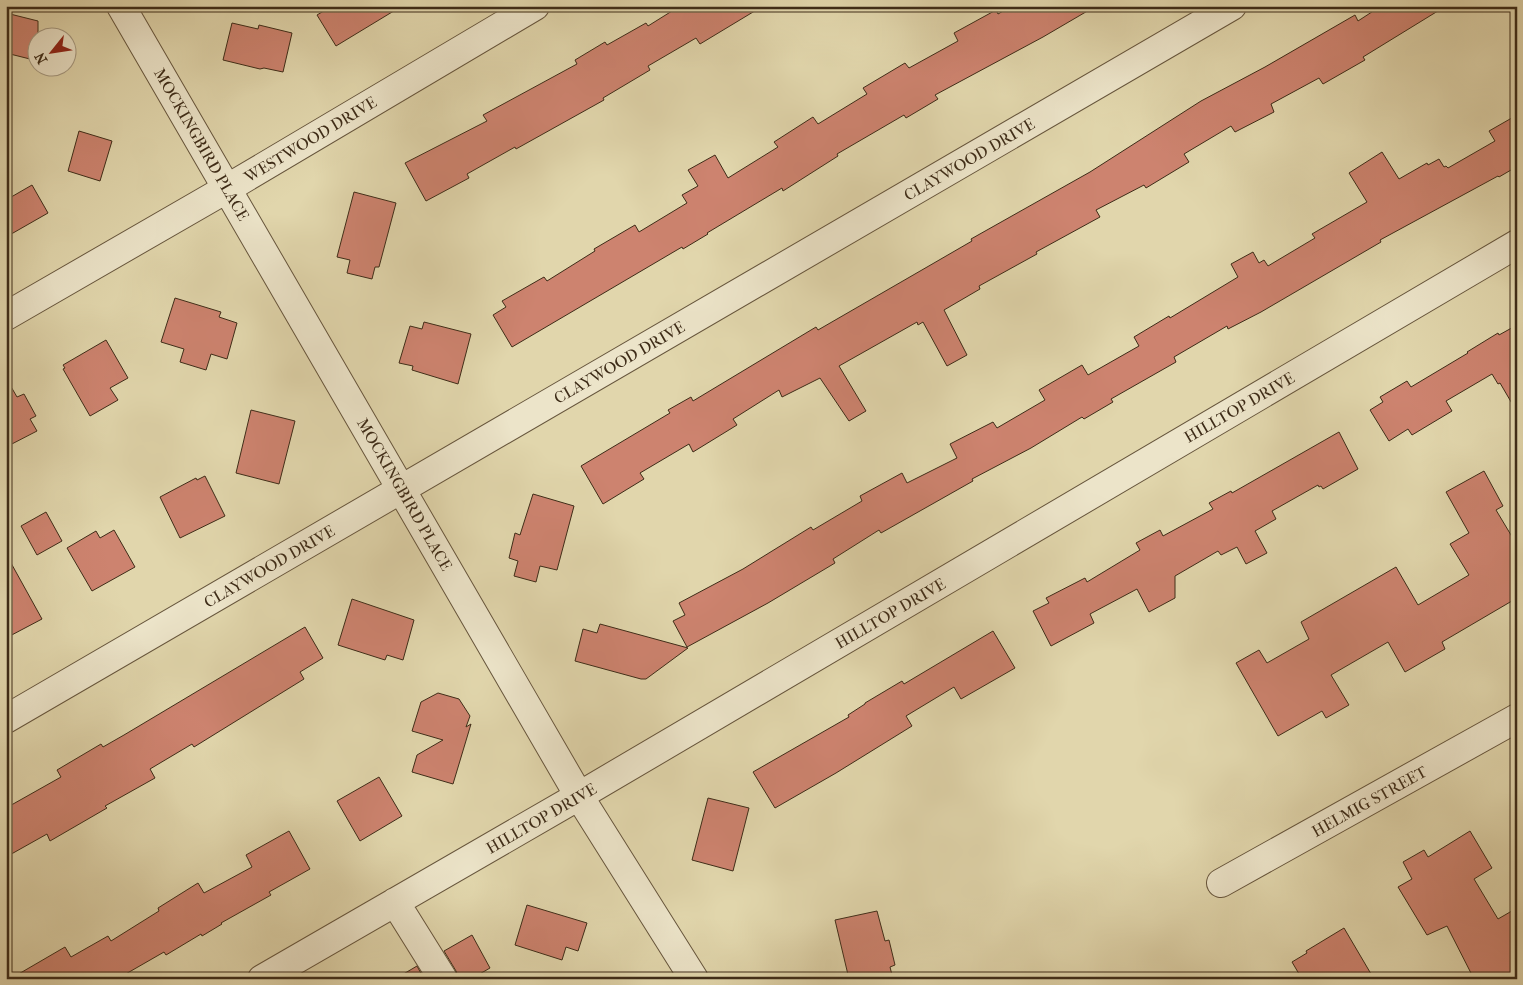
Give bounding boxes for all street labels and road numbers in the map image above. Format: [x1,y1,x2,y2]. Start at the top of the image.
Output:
street label: MOCKINGBIRD PLACE [150,65,253,224]
street label: WESTWOOD DRIVE [240,92,380,187]
street label: CLAYWOOD DRIVE [900,114,1038,205]
street label: CLAYWOOD DRIVE [550,317,688,408]
street label: HILLTOP DRIVE [1181,368,1298,447]
street label: MOCKINGBIRD PLACE [353,415,456,574]
street label: CLAYWOOD DRIVE [200,521,338,612]
street label: HILLTOP DRIVE [832,574,949,653]
street label: HELMIG STREET [1308,762,1430,841]
street label: HILLTOP DRIVE [483,779,600,858]

